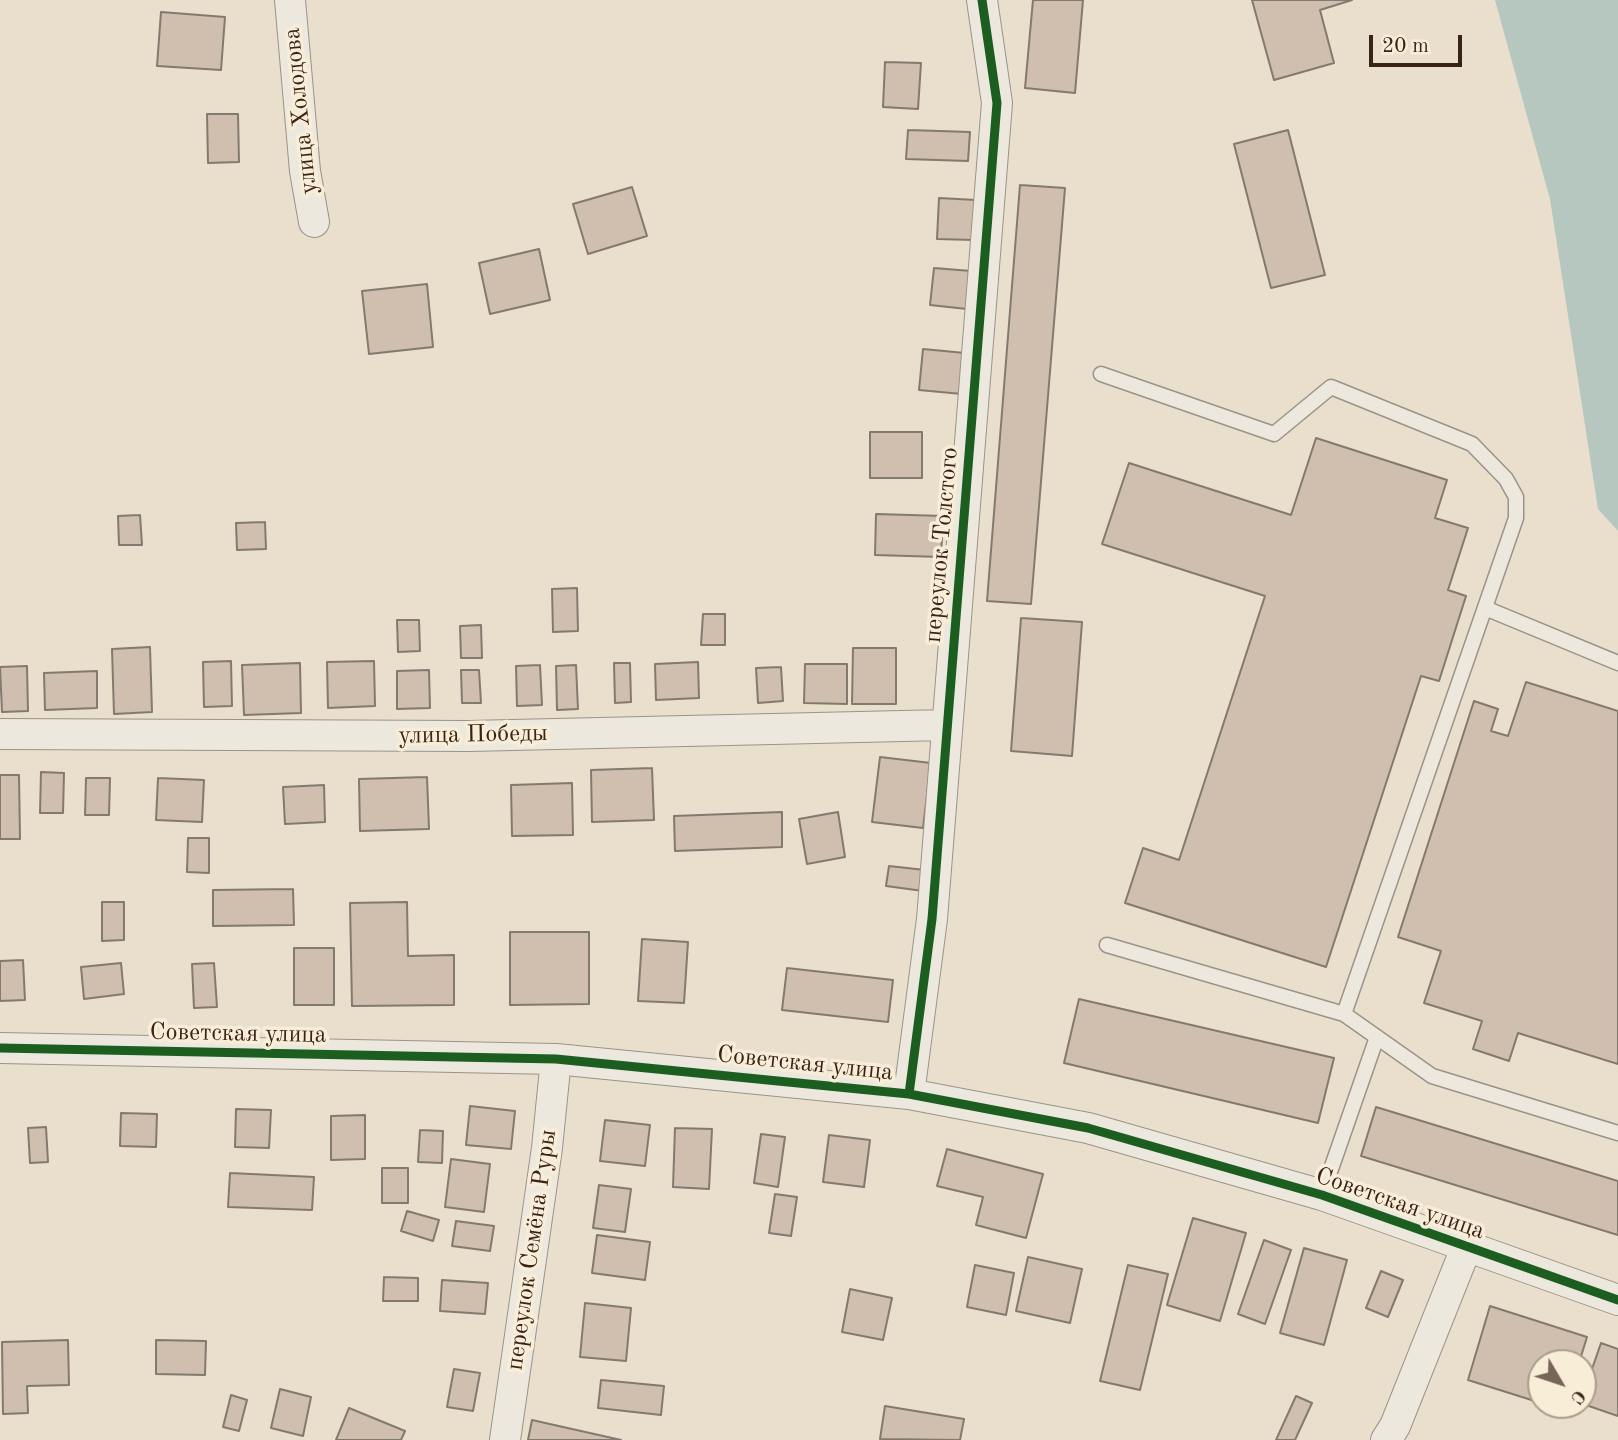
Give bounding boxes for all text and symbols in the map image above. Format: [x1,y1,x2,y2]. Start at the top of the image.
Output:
scale bar [1373,21,1466,65]
street label: улица Холодова [278,26,324,196]
text: 20 m [1382,36,1429,57]
street label: переулок Толстого [919,446,965,644]
street label: улица Победы [398,719,548,751]
street label: Советская улица [149,1018,327,1050]
street label: Советская улица [716,1040,894,1088]
street label: переулок Семёна Руры [501,1128,563,1372]
street label: Советская улица [1312,1162,1488,1246]
north arrow [1527,1349,1597,1419]
text: С [1566,1385,1588,1407]

